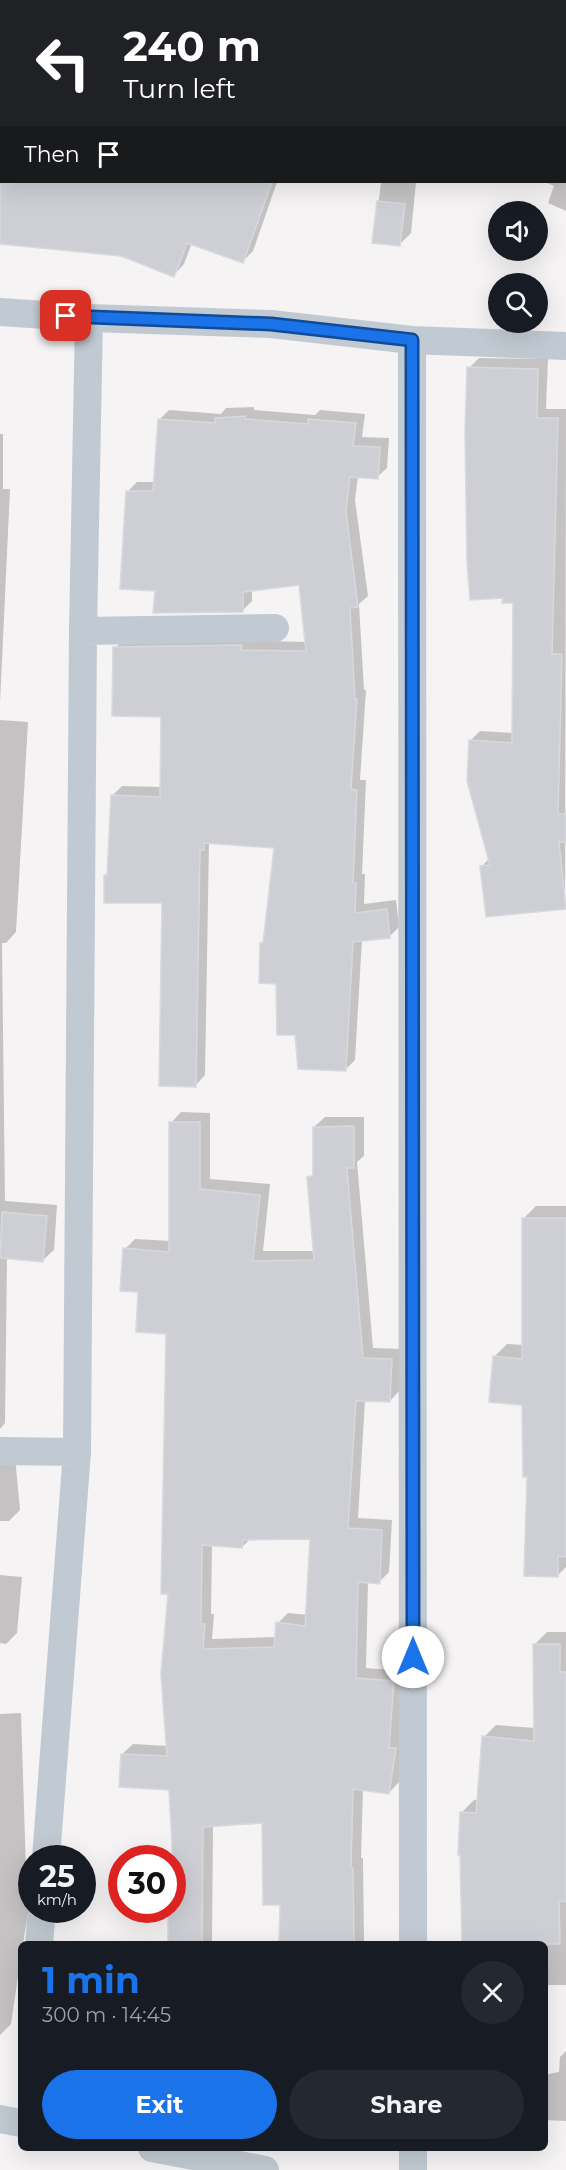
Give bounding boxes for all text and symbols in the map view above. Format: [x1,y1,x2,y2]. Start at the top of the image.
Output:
text: 240 m [123,20,261,72]
icon: left [24,24,102,102]
text: Turn left [123,72,236,105]
icon: arrive [92,138,125,171]
text: Then [24,141,80,168]
map controls [488,201,548,333]
button: sound [488,201,548,261]
button: search [488,273,548,333]
pin [40,290,91,341]
icon: arrive [49,299,82,332]
position arrow [381,1625,445,1689]
speed limit sign: 30 [108,1845,186,1923]
text: 25 [39,1858,75,1895]
text: km/h [37,1890,77,1909]
text: 1 min [42,1958,140,2002]
button: close [461,1961,524,2024]
text: 300 m · 14:45 [42,2003,171,2027]
button: Exit [42,2070,277,2139]
button: Share [289,2070,524,2139]

